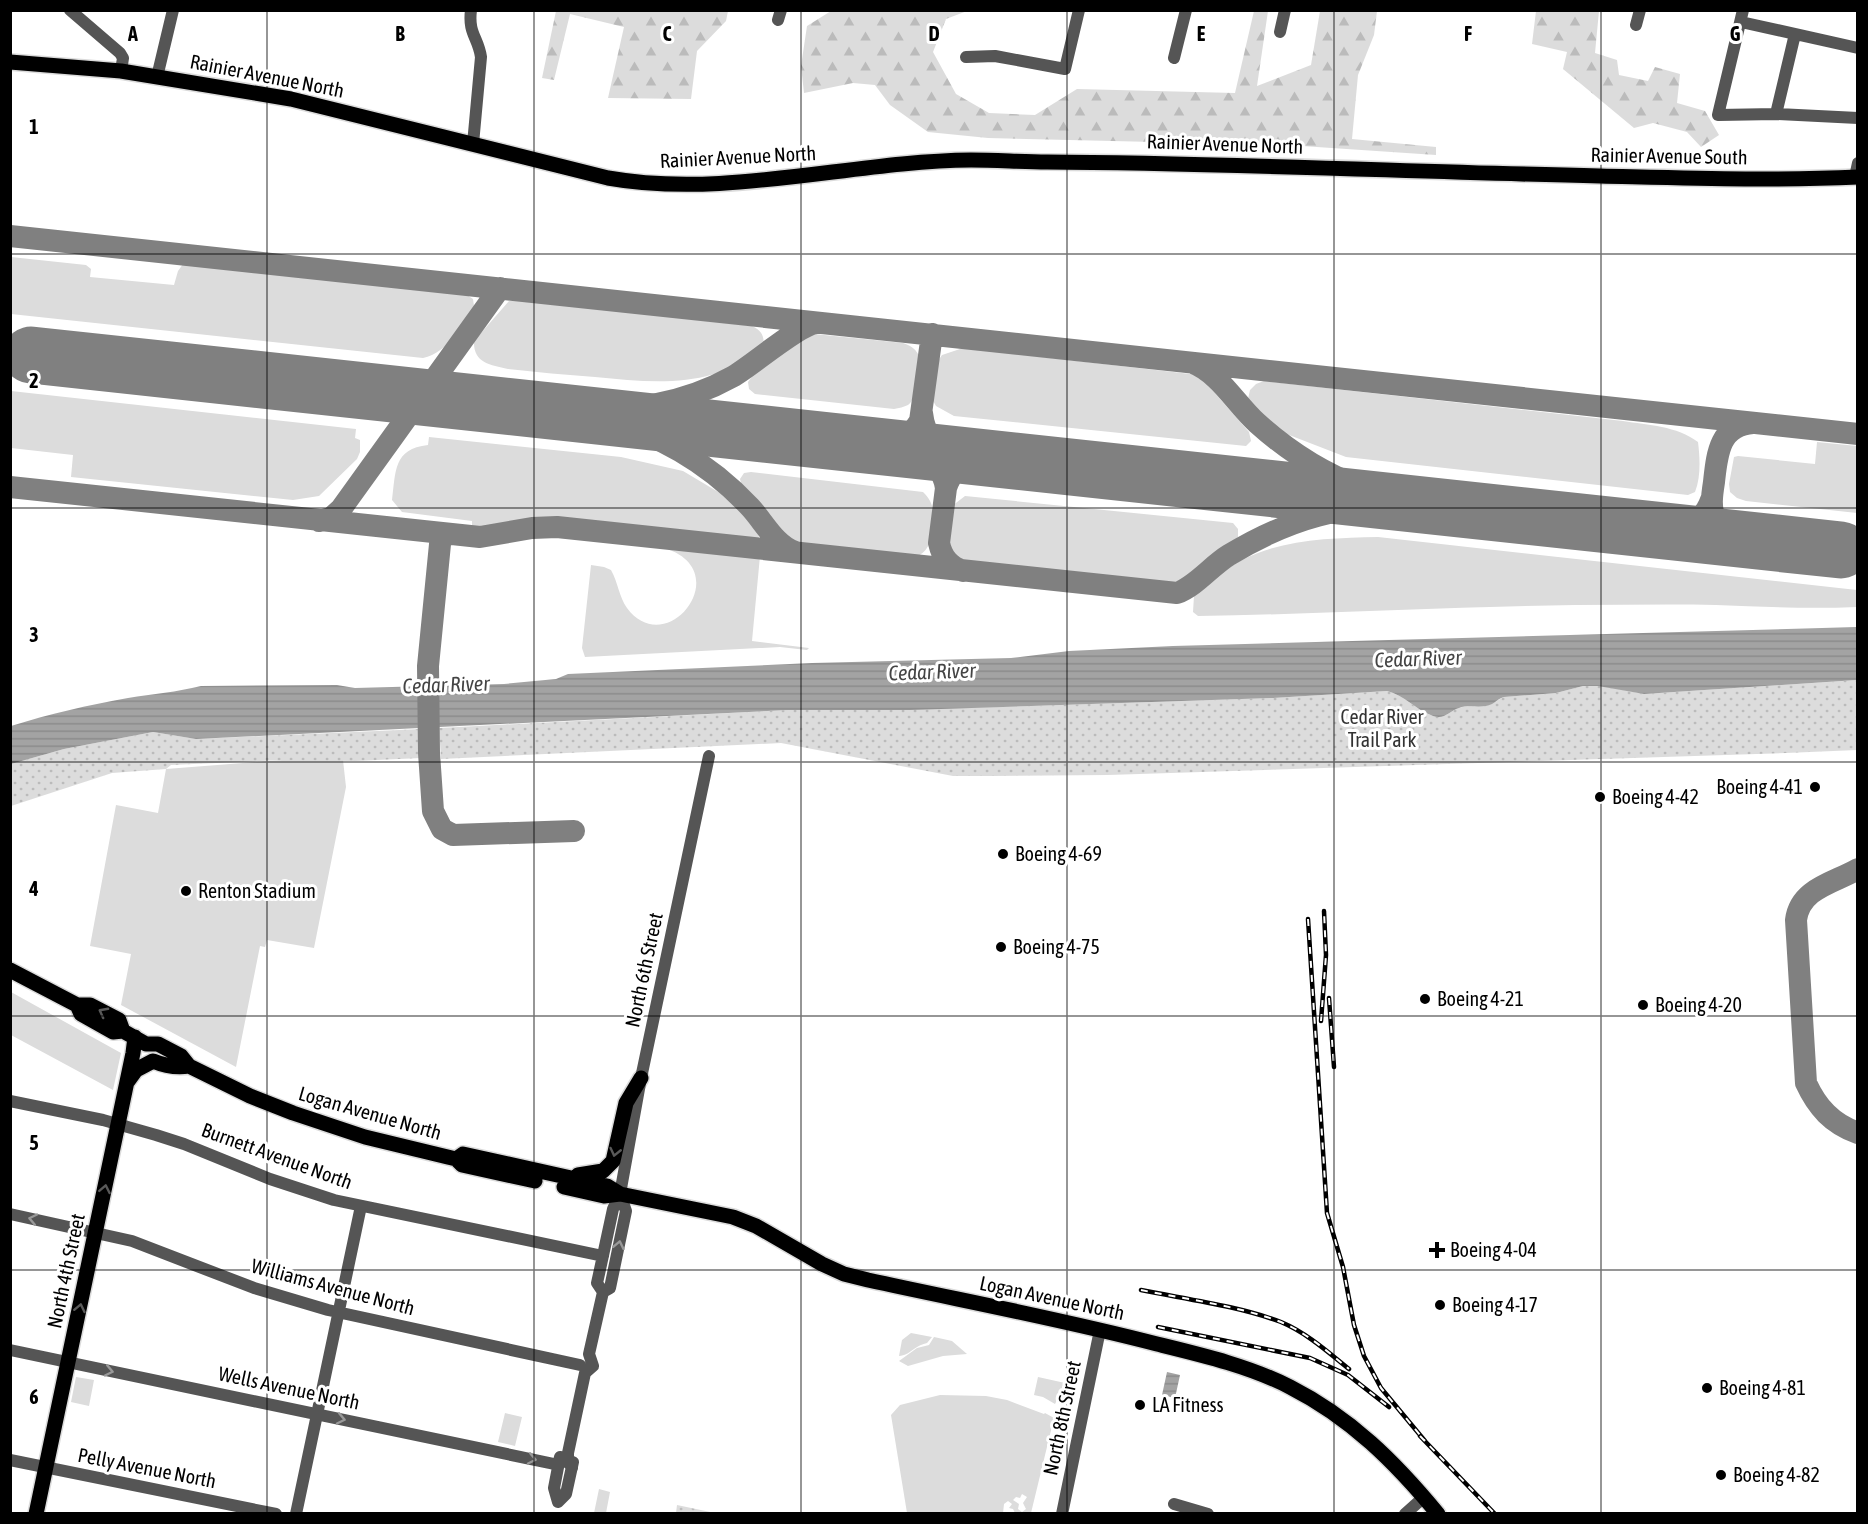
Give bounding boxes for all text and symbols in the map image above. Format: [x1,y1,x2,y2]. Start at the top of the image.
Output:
text: A [127,22,138,45]
text: B [395,22,405,45]
text: C [663,22,672,45]
text: D [928,22,940,45]
text: E [1197,22,1206,45]
text: F [1464,22,1472,45]
text: G [1730,22,1741,45]
street label: Rainier Avenue North [188,49,346,102]
text: 1 [29,115,39,138]
street label: Rainier Avenue North [1146,129,1304,158]
street label: Rainier Avenue North [659,141,817,172]
street label: Rainier Avenue South [1590,143,1748,168]
text: 2 [29,369,39,392]
text: 3 [29,623,39,646]
water label: Cedar River [1374,644,1463,672]
water label: Cedar River [888,657,977,685]
water label: Cedar River [402,670,491,698]
park label: Cedar River Trail Park [1340,705,1425,751]
place label: Boeing 4-41 [1716,775,1803,798]
marker: Boeing 4-41 [1808,780,1822,794]
place label: Boeing 4-42 [1612,785,1699,808]
marker: Boeing 4-42 [1593,790,1607,804]
place label: Boeing 4-69 [1015,842,1102,865]
marker: Boeing 4-69 [996,847,1010,861]
text: 4 [28,877,39,900]
place label: Renton Stadium [198,879,316,902]
marker: Renton Stadium [179,884,193,898]
street label: North 6th Street [620,910,667,1029]
place label: Boeing 4-75 [1013,935,1100,958]
marker: Boeing 4-75 [994,940,1008,954]
place label: Boeing 4-21 [1437,987,1524,1010]
marker: Boeing 4-21 [1418,992,1432,1006]
place label: Boeing 4-20 [1655,993,1742,1016]
marker: Boeing 4-20 [1636,998,1650,1012]
one-way arrow [99,1008,110,1019]
street label: Logan Avenue North [296,1081,444,1144]
street label: Burnett Avenue North [199,1118,356,1193]
text: 5 [29,1131,39,1154]
one-way arrow [609,1147,622,1157]
one-way arrow [98,1185,111,1195]
street label: North 4th Street [42,1211,89,1330]
one-way arrow [28,1213,38,1226]
place label: Boeing 4-04 [1450,1238,1537,1261]
one-way arrow [612,1240,625,1250]
marker: Boeing 4-04 [1428,1241,1446,1259]
street label: Williams Avenue North [249,1254,417,1319]
street label: Logan Avenue North [978,1271,1127,1324]
place label: Boeing 4-17 [1452,1293,1538,1316]
marker: Boeing 4-17 [1433,1298,1447,1312]
one-way arrow [73,1303,86,1313]
street label: North 8th Street [1038,1358,1085,1477]
street label: Wells Avenue North [216,1361,362,1414]
one-way arrow [104,1363,114,1376]
place label: Boeing 4-81 [1719,1376,1806,1399]
marker: Boeing 4-81 [1700,1381,1714,1395]
text: 6 [29,1385,39,1408]
place label: LA Fitness [1152,1393,1224,1416]
marker: LA Fitness [1133,1398,1147,1412]
one-way arrow [336,1412,346,1425]
street label: Pelly Avenue North [76,1443,218,1492]
one-way arrow [526,1452,536,1465]
place label: Boeing 4-82 [1733,1463,1820,1486]
marker: Boeing 4-82 [1714,1468,1728,1482]

